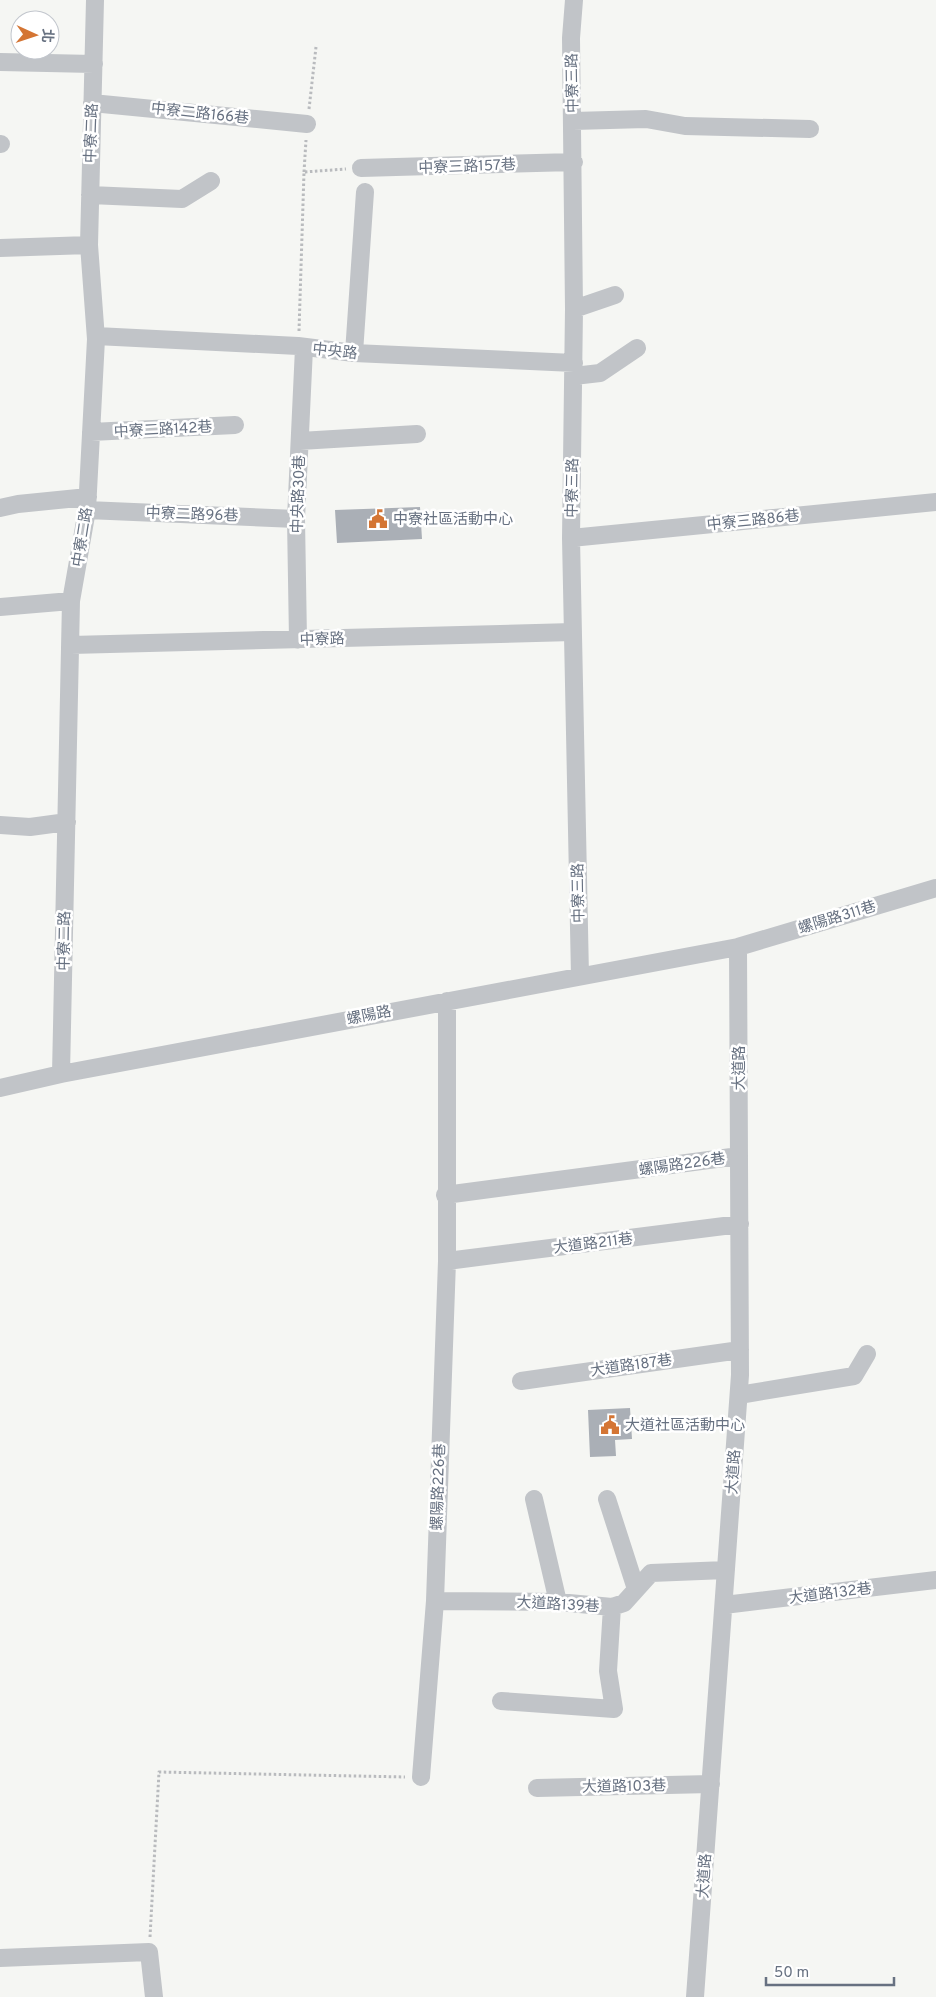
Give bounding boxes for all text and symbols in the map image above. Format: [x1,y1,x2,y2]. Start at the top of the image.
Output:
north arrow [10,10,60,60]
text: 北 [38,28,55,43]
street label: 中寮三路 [563,53,584,113]
street label: 中寮二路166巷 [150,100,250,129]
street label: 中寮二路 [82,103,103,163]
street label: 中寮三路157巷 [418,156,516,179]
street label: 中央路 [311,341,358,364]
street label: 中寮二路142巷 [113,418,213,443]
street label: 中央路30巷 [289,454,310,534]
street label: 中寮三路 [563,458,584,518]
street label: 中寮二路96巷 [145,504,239,527]
street label: 中寮二路 [69,506,98,568]
street label: 中寮三路86巷 [706,507,800,536]
public building icon: 中寮社區活動中心 [367,508,389,530]
place label: 中寮社區活動中心 [393,511,513,530]
street label: 中寮路 [299,630,345,651]
street label: 中寮三路 [569,863,590,923]
street label: 螺陽路311巷 [796,898,879,939]
street label: 中寮二路 [55,911,76,971]
street label: 螺陽路 [345,1003,393,1030]
street label: 大道路 [731,1045,750,1091]
street label: 螺陽路226巷 [638,1150,727,1181]
street label: 大道路211巷 [552,1230,634,1259]
street label: 大道路187巷 [589,1351,673,1382]
public building icon: 大道社區活動中心 [599,1414,621,1436]
place label: 大道社區活動中心 [625,1417,745,1436]
street label: 螺陽路226巷 [428,1443,451,1531]
street label: 大道路 [723,1449,746,1495]
street label: 大道路132巷 [788,1580,873,1609]
street label: 大道路139巷 [516,1594,600,1617]
street label: 大道路103巷 [582,1777,666,1798]
street label: 大道路 [694,1853,717,1899]
scale bar [766,1954,894,1986]
text: 50 m [774,1964,809,1983]

